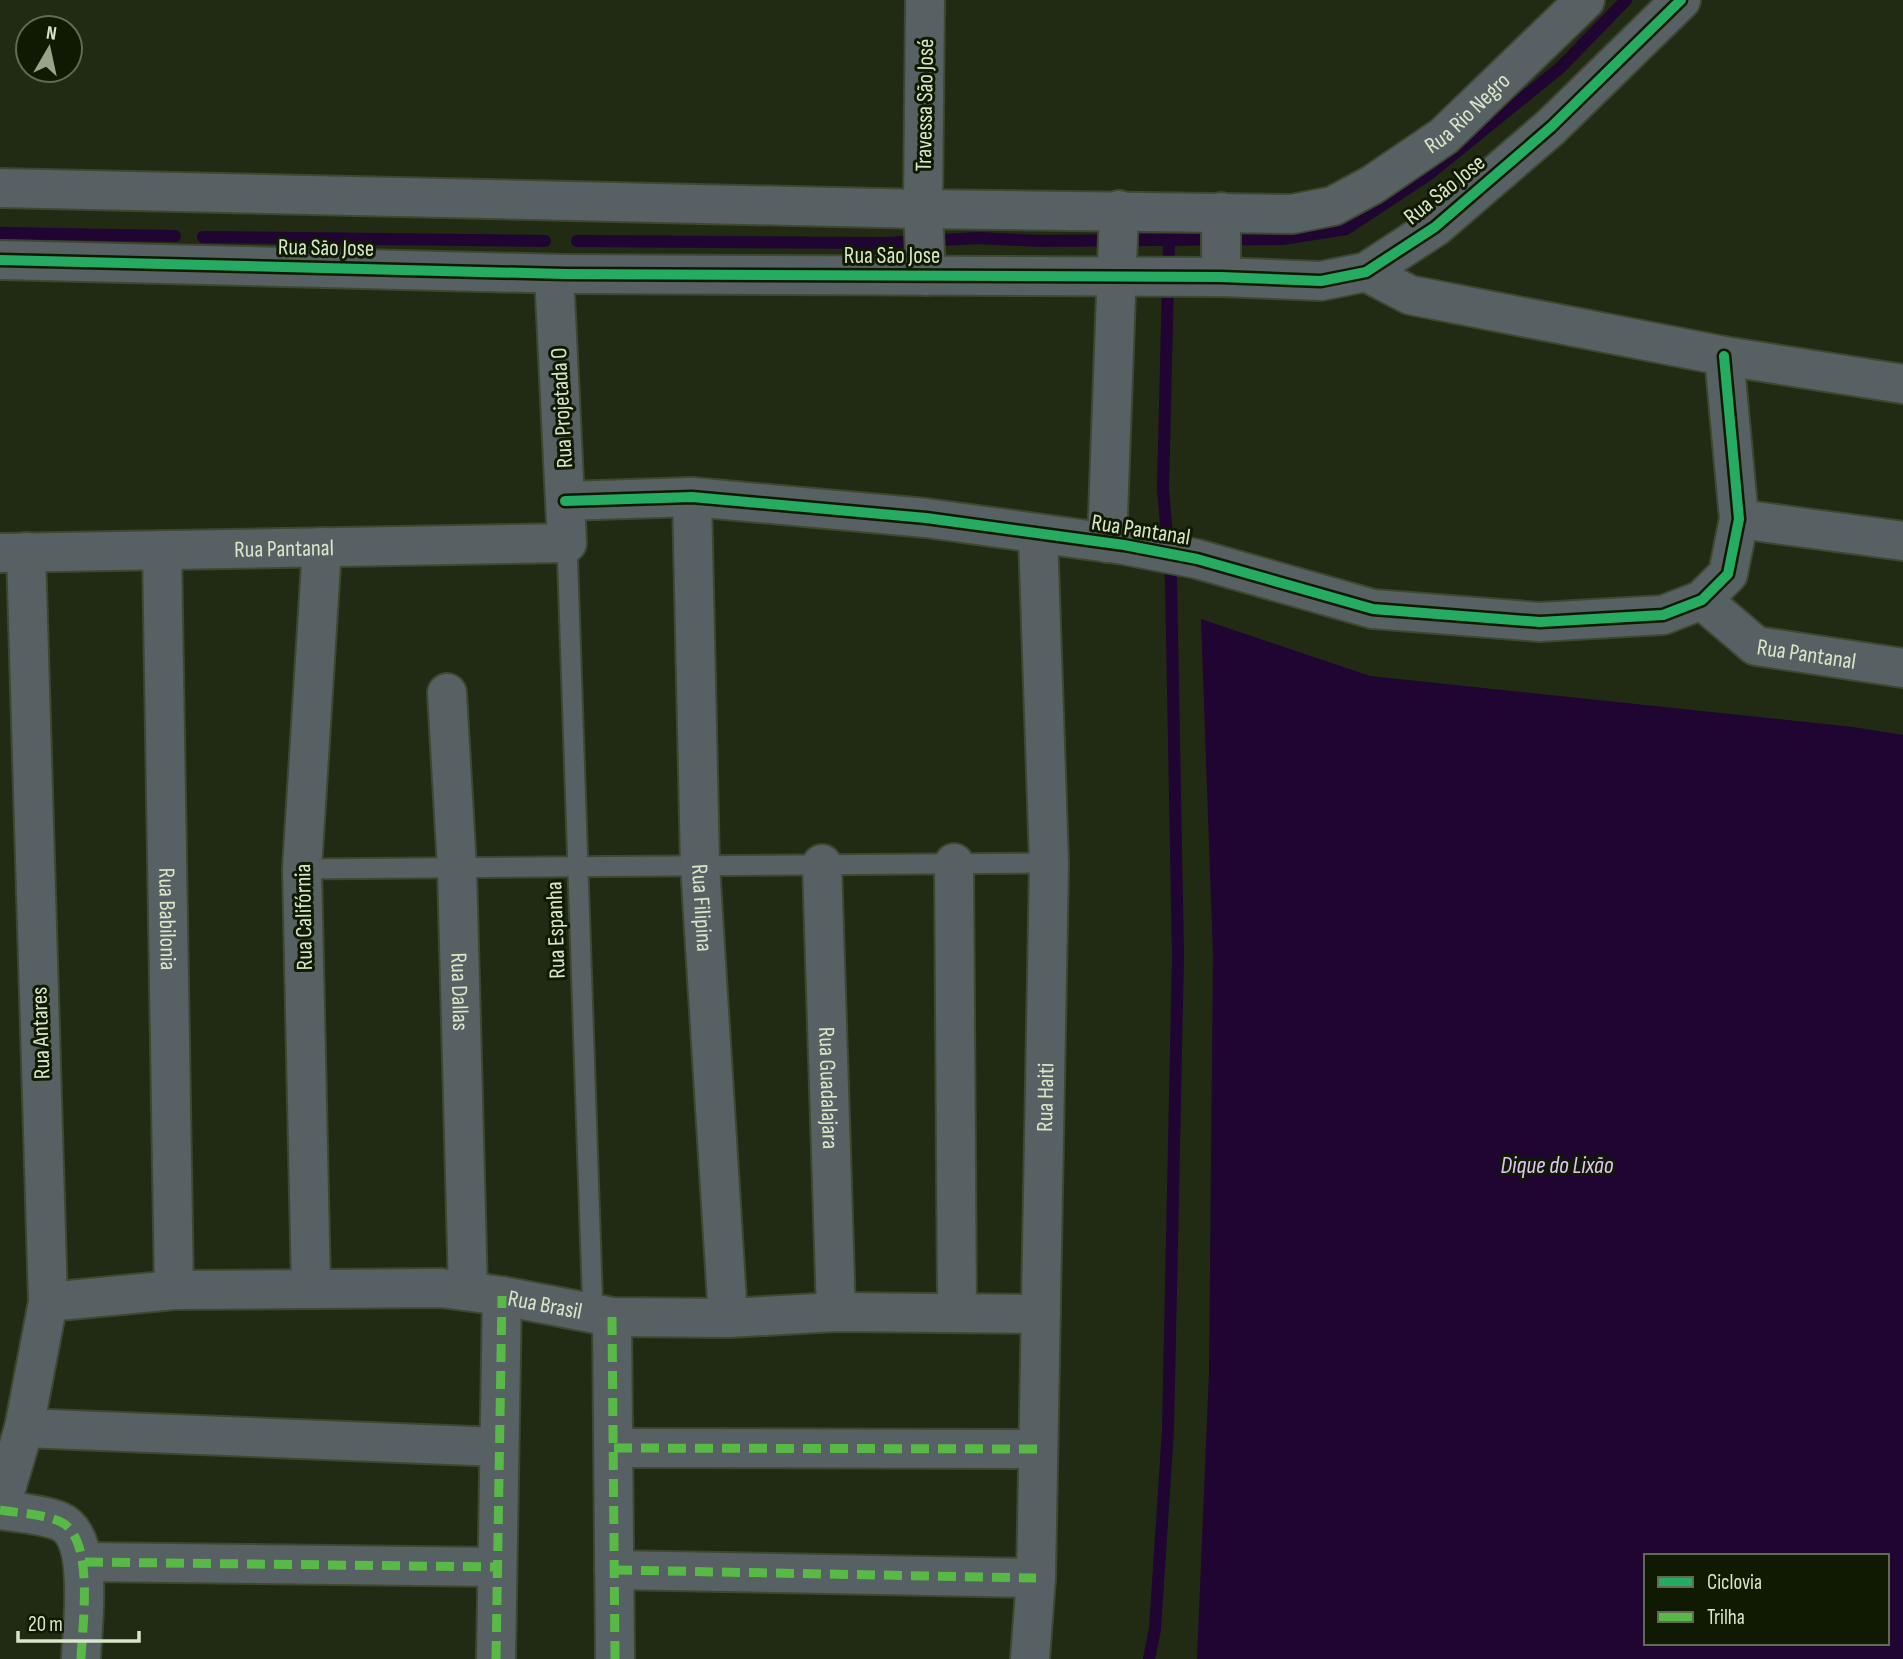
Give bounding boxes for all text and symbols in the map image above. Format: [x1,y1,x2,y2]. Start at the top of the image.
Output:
north arrow [14,14,84,84]
text: N [45,22,58,46]
street label: Travessa São José [910,38,940,172]
street label: Rua Rio Negro [1419,67,1516,160]
street label: Rua Sāo Jose [1398,149,1491,231]
street label: Rua Sāo Jose [278,233,374,263]
street label: Rua Sāo Jose [844,242,940,270]
street label: Rua Projetada O [545,347,579,469]
street label: Rua Pantanal [1089,508,1192,552]
street label: Rua Pantanal [234,534,334,564]
street label: Rua Pantanal [1755,633,1858,676]
street label: Rua Califórnia [289,863,319,971]
street label: Rua Filipina [685,863,718,953]
street label: Rua Babilonia [152,867,182,971]
street label: Rua Espanha [540,881,572,979]
street label: Rua Dallas [444,952,474,1031]
street label: Rua Antares [25,986,57,1080]
street label: Rua Guadalajara [812,1026,844,1150]
street label: Rua Haiti [1031,1063,1060,1132]
water label: Dique do Lixão [1500,1151,1614,1180]
street label: Rua Brasil [505,1284,584,1326]
legend [1644,1554,1889,1645]
text: Ciclovia [1707,1570,1762,1595]
scale bar [18,1600,138,1644]
text: Trilha [1707,1605,1745,1630]
text: 20 m [28,1612,63,1637]

